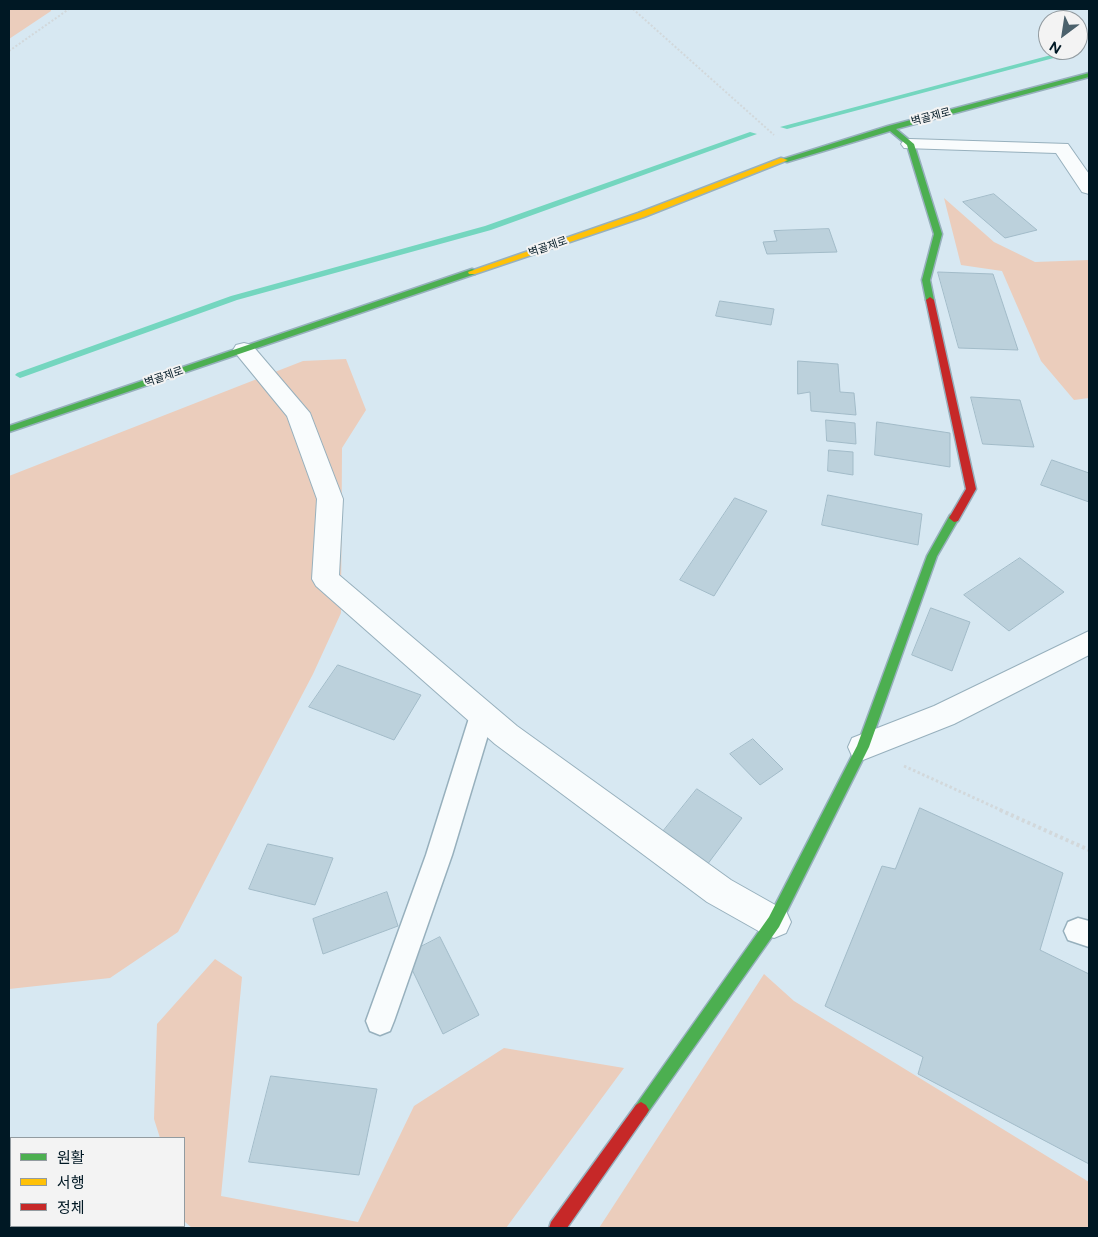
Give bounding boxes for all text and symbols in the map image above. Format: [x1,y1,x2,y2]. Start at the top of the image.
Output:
north arrow [1038,10,1088,60]
text: N [1047,37,1065,58]
street label: 벽골제로 [910,105,952,129]
street label: 벽골제로 [527,234,569,260]
street label: 벽골제로 [143,364,185,390]
legend [10,1137,185,1227]
text: 원활 [57,1149,85,1167]
text: 서행 [57,1174,85,1192]
text: 정체 [57,1199,85,1217]

